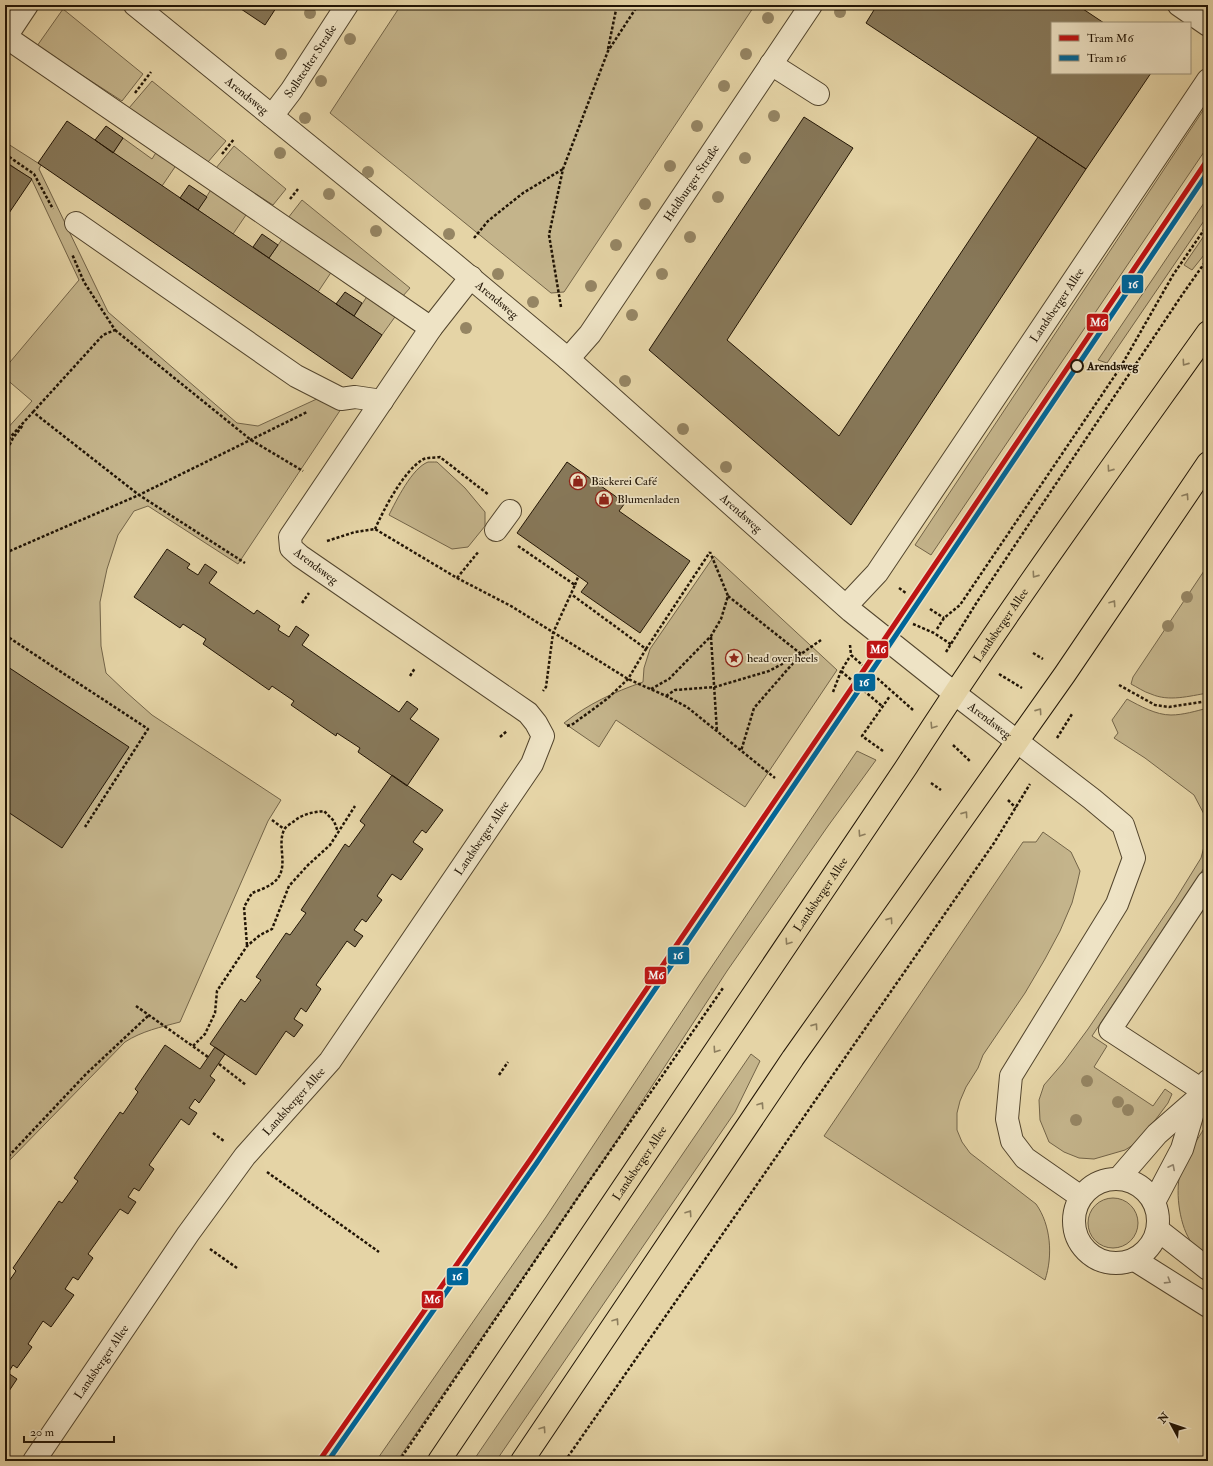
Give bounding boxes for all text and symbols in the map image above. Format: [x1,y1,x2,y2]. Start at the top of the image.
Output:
street label: Sollstedter Straße [281,22,340,101]
legend [1051,22,1191,74]
text: Tram M6 [1087,31,1134,46]
text: Tram 16 [1087,51,1127,66]
street label: Arendsweg [221,73,272,119]
street label: Heldburger Straße [661,142,723,225]
street label: Landsberger Allee [1027,265,1088,346]
line badge: 16 [1121,274,1144,294]
street label: Arendsweg [471,277,522,323]
text: 16 [1128,278,1139,291]
line badge: M6 [1086,313,1109,332]
text: M6 [1089,316,1108,329]
marker: Arendsweg [1070,359,1084,373]
place label: Arendsweg [1086,359,1140,374]
one-way arrow [1183,359,1190,366]
one-way arrow [1108,465,1115,472]
shop icon: Bäckerei Café [568,471,588,491]
place label: Bäckerei Café [591,474,658,489]
shop icon: Blumenladen [594,489,614,509]
street label: Arendsweg [716,490,766,537]
place label: Blumenladen [617,492,680,507]
one-way arrow [1181,493,1188,500]
street label: Arendsweg [290,544,342,589]
one-way arrow [1033,571,1040,578]
street label: Landsberger Allee [970,585,1032,666]
one-way arrow [1108,601,1115,608]
line badge: M6 [866,640,889,659]
text: M6 [869,643,888,656]
place icon: head over heels [724,648,744,668]
place label: head over heels [747,651,818,666]
line badge: 16 [853,673,876,692]
text: 16 [859,676,870,689]
street label: Arendsweg [964,699,1015,743]
one-way arrow [1034,708,1041,715]
one-way arrow [930,722,937,729]
street label: Landsberger Allee [451,798,513,878]
one-way arrow [960,811,968,818]
one-way arrow [859,830,866,837]
street label: Landsberger Allee [790,855,851,935]
one-way arrow [886,917,893,924]
one-way arrow [785,938,793,945]
line badge: 16 [667,946,690,965]
text: 16 [673,949,684,962]
line badge: M6 [644,966,667,985]
text: M6 [647,969,666,982]
one-way arrow [810,1023,818,1030]
one-way arrow [713,1046,721,1053]
street label: Landsberger Allee [260,1064,329,1139]
one-way arrow [756,1102,764,1109]
street label: Landsberger Allee [609,1123,670,1204]
one-way arrow [1168,1164,1175,1171]
one-way arrow [684,1210,691,1217]
line badge: 16 [446,1267,469,1286]
text: 16 [452,1270,463,1283]
one-way arrow [1164,1276,1171,1283]
line badge: M6 [421,1290,444,1309]
text: M6 [423,1293,442,1306]
one-way arrow [611,1318,619,1325]
street label: Landsberger Allee [71,1322,132,1402]
north arrow [1151,1404,1191,1444]
text: N [1155,1409,1173,1427]
scale bar [24,1418,114,1444]
text: 20 m [30,1425,55,1440]
one-way arrow [538,1426,545,1433]

